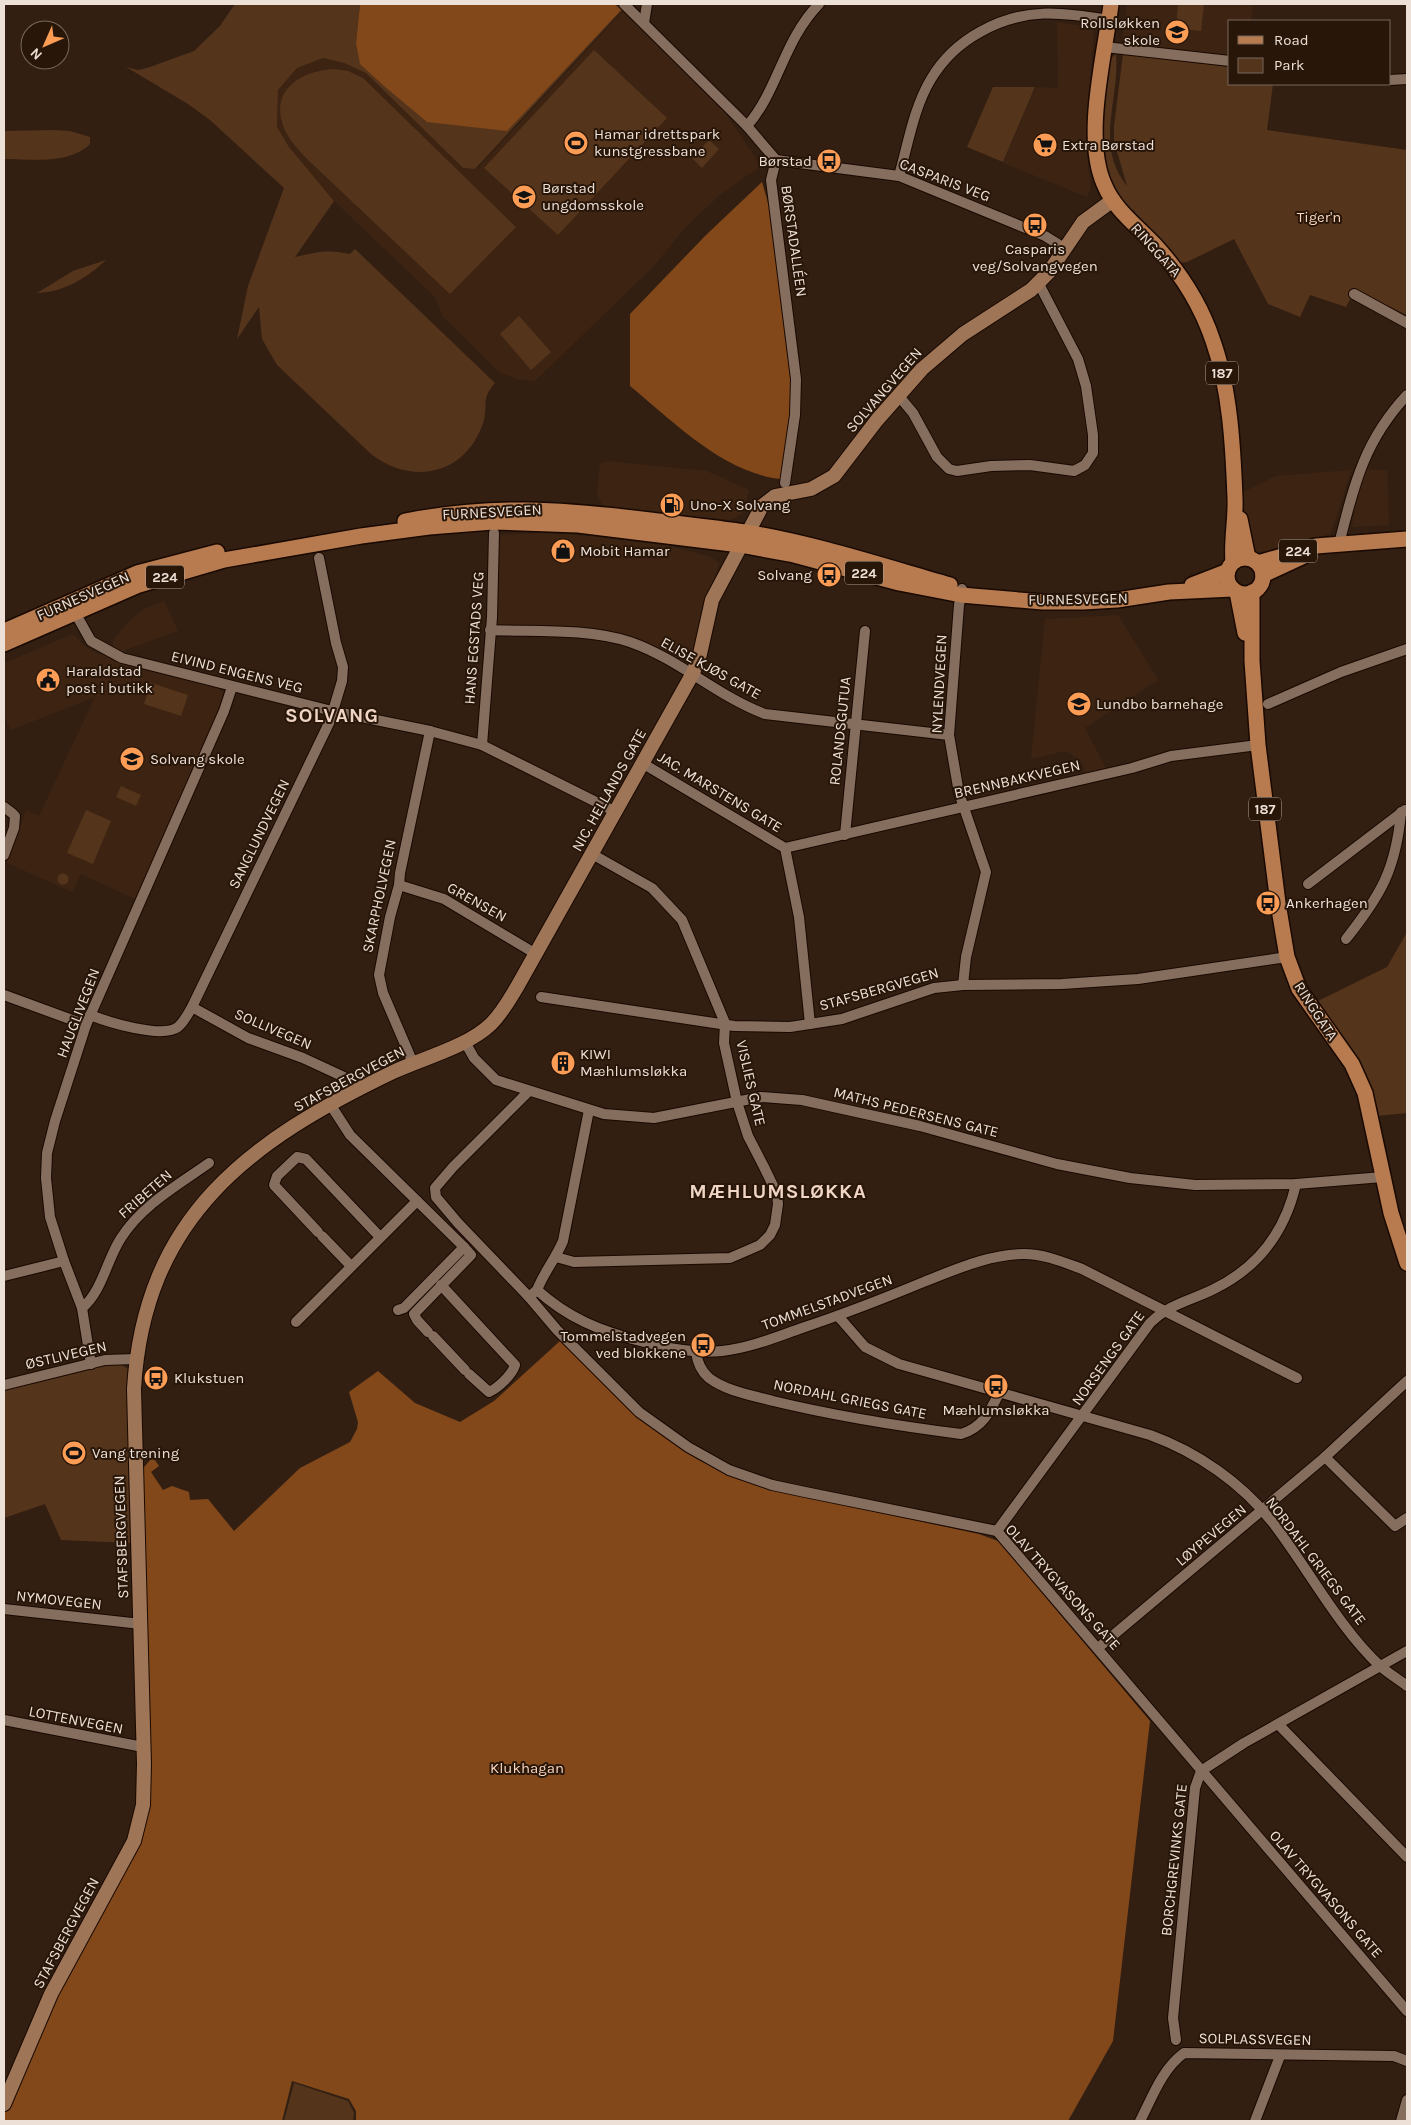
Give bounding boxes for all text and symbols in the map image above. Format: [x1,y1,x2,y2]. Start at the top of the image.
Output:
place label: Rollsløkken skole [1080,14,1160,49]
school or university icon: Rollsløkken skole [1164,19,1190,45]
north arrow [20,20,70,70]
legend [1228,20,1391,85]
text: Road [1274,31,1309,49]
text: N [27,44,46,63]
text: Park [1274,56,1304,74]
place label: Hamar idrettspark kunstgressbane [594,125,720,160]
sports icon: Hamar idrettspark kunstgressbane [563,130,589,156]
supermarket icon: Extra Børstad [1032,132,1058,158]
place label: Extra Børstad [1062,136,1155,154]
bus stop icon: Børstad [816,148,842,174]
place label: Børstad [758,152,812,170]
street label: CASPARIS VEG [897,154,993,206]
place label: Børstad ungdomsskole [542,179,644,214]
school or university icon: Børstad ungdomsskole [511,184,537,210]
street label: BØRSTADALLÉEN [777,184,811,298]
park label: Tiger'n [1297,208,1341,226]
bus stop icon: Casparis veg/Solvangvegen [1022,212,1048,238]
street label: RINGGATA [1127,219,1185,281]
place label: Casparis veg/Solvangvegen [972,240,1098,275]
street label: SOLVANGVEGEN [842,344,926,436]
road number: 187 [1206,362,1238,384]
fuel station icon: Uno-X Solvang [659,492,685,518]
place label: Uno-X Solvang [690,496,791,514]
street label: FURNESVEGEN [442,500,542,524]
shop icon: Mobit Hamar [550,538,576,564]
road number: 224 [1279,540,1317,562]
place label: Mobit Hamar [580,542,670,560]
bus stop icon: Solvang [816,562,842,588]
road number: 224 [845,562,883,584]
road number: 224 [146,566,184,588]
place label: Solvang [757,566,813,584]
street label: FURNESVEGEN [34,567,132,625]
street label: HANS EGSTADS VEG [460,571,488,705]
street label: FURNESVEGEN [1028,589,1128,609]
street label: ELISE KJØS GATE [658,633,764,703]
street label: NYLENDVEGEN [927,634,951,734]
street label: EIVIND ENGENS VEG [169,647,305,697]
place label: Haraldstad post i butikk [66,662,153,697]
public building icon: Haraldstad post i butikk [35,667,61,693]
street label: ROLANDSGUTUA [825,675,855,786]
school or university icon: Lundbo barnehage [1066,691,1092,717]
place label: Lundbo barnehage [1096,695,1223,713]
district label: SOLVANG [285,704,379,727]
street label: NIC. HELLANDS GATE [568,726,650,854]
school or university icon: Solvang skole [119,746,145,772]
street label: JAC. MARSTENS GATE [654,748,786,836]
place label: Solvang skole [150,750,245,768]
street label: BRENNBAKKVEGEN [952,756,1082,802]
street label: SANGLUNDVEGEN [225,776,293,892]
road number: 187 [1249,798,1281,821]
street label: SKARPHOLVEGEN [358,838,400,954]
street label: GRENSEN [444,878,510,926]
bus stop icon: Ankerhagen [1255,890,1281,916]
place label: Ankerhagen [1286,894,1368,912]
street label: STAFSBERGVEGEN [817,963,941,1015]
street label: HAUGLIVEGEN [53,966,103,1060]
street label: RINGGATA [1290,978,1342,1044]
street label: SOLLIVEGEN [232,1005,314,1053]
street label: VISLIES GATE [732,1038,770,1128]
street label: STAFSBERGVEGEN [290,1042,408,1116]
place label: KIWI Mæhlumsløkka [580,1045,687,1080]
building icon: KIWI Mæhlumsløkka [550,1050,576,1076]
street label: MATHS PEDERSENS GATE [832,1083,1000,1141]
street label: FRIBETEN [114,1166,176,1222]
district label: MÆHLUMSLØKKA [689,1180,867,1203]
street label: TOMMELSTADVEGEN [759,1270,895,1334]
street label: NORSENGS GATE [1068,1307,1148,1409]
place label: Tommelstadvegen ved blokkene [560,1327,686,1362]
bus stop icon: Tommelstadvegen ved blokkene [690,1332,716,1358]
street label: ØSTLIVEGEN [24,1337,108,1373]
bus stop icon: Klukstuen [143,1365,169,1391]
place label: Klukstuen [174,1369,244,1387]
bus stop icon: Mæhlumsløkka [983,1373,1009,1399]
street label: NORDAHL GRIEGS GATE [772,1375,928,1423]
place label: Mæhlumsløkka [942,1401,1050,1419]
sports icon: Vang trening [61,1440,87,1466]
place label: Vang trening [92,1444,180,1462]
street label: STAFSBERGVEGEN [110,1475,132,1599]
street label: NORDAHL GRIEGS GATE [1262,1493,1370,1629]
street label: LØYPEVEGEN [1172,1500,1250,1570]
street label: OLAV TRYGVASONS GATE [1002,1520,1124,1654]
street label: NYMOVEGEN [15,1587,103,1613]
street label: LOTTENVEGEN [27,1702,125,1738]
park label: Klukhagan [490,1759,564,1777]
street label: BORCHGREVINKS GATE [1157,1783,1191,1937]
street label: OLAV TRYGVASONS GATE [1266,1826,1386,1962]
street label: STAFSBERGVEGEN [29,1874,103,1992]
street label: SOLPLASSVEGEN [1198,2029,1312,2049]

